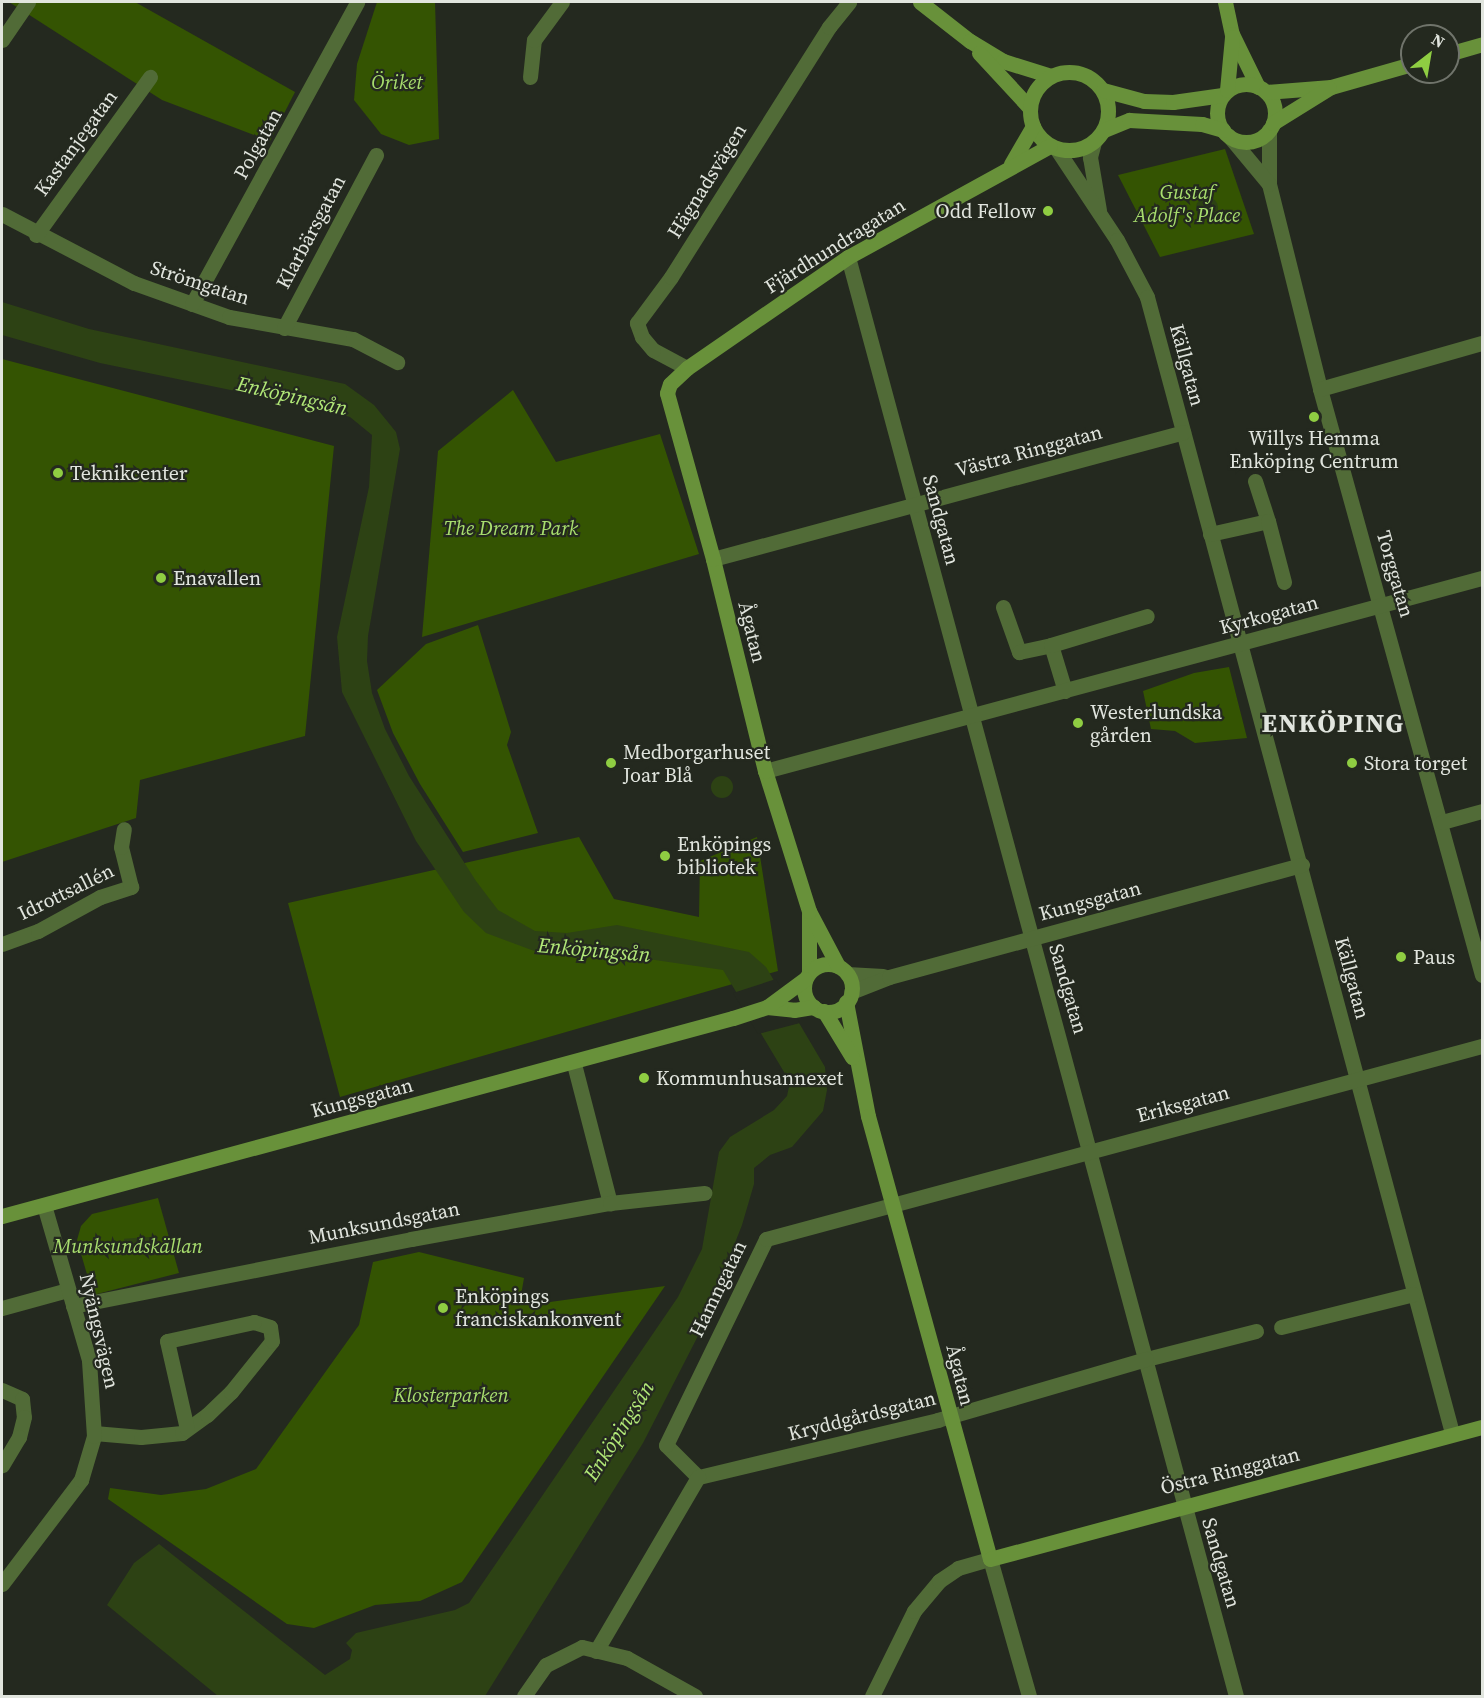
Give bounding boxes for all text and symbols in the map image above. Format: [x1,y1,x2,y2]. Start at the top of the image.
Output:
north arrow [1400,24,1460,84]
text: N [1428,28,1449,53]
park label: Öriket [371,70,423,94]
street label: Kastanjegatan [29,85,123,201]
street label: Polgatan [229,105,287,183]
street label: Hägnadsvägen [662,119,752,243]
street label: Klarbärsgatan [271,171,351,293]
park label: Gustaf Adolf's Place [1134,181,1240,228]
street label: Fjärdhundragatan [760,193,910,299]
place label: Odd Fellow [936,199,1036,223]
marker: Odd Fellow [1041,204,1055,218]
street label: Strömgatan [147,256,253,310]
street label: Källgatan [1165,321,1209,409]
water label: Enköpingsån [234,371,350,421]
marker: Willys Hemma Enköping Centrum [1307,410,1321,424]
street label: Västra Ringgatan [953,420,1105,482]
place label: Willys Hemma Enköping Centrum [1229,426,1399,473]
place label: Teknikcenter [70,461,187,485]
marker: Teknikcenter [51,466,65,480]
street label: Sandgatan [917,472,965,568]
park label: The Dream Park [444,516,578,540]
street label: Torggatan [1371,528,1419,620]
place label: Enavallen [173,566,261,590]
marker: Enavallen [154,571,168,585]
street label: Kyrkogatan [1217,590,1321,640]
street label: Ågatan [733,599,771,665]
place label: Westerlundska gården [1090,700,1222,747]
district label: ENKÖPING [1261,708,1405,740]
marker: Westerlundska gården [1071,716,1085,730]
place label: Medborgarhuset Joar Blå [623,740,770,787]
place label: Stora torget [1364,751,1467,775]
marker: Medborgarhuset Joar Blå [604,756,618,770]
marker: Stora torget [1345,756,1359,770]
place label: Enköpings bibliotek [677,832,771,879]
marker: Enköpings bibliotek [658,849,672,863]
street label: Idrottsallén [14,858,118,926]
street label: Kungsgatan [1036,876,1144,926]
water label: Enköpingsån [537,933,651,967]
street label: Källgatan [1330,934,1374,1022]
street label: Sandgatan [1044,941,1092,1037]
place label: Paus [1413,945,1455,969]
marker: Paus [1394,950,1408,964]
place label: Kommunhusannexet [656,1066,843,1090]
marker: Kommunhusannexet [637,1071,651,1085]
street label: Kungsgatan [308,1073,416,1123]
street label: Eriksgatan [1134,1080,1232,1128]
street label: Munksundsgatan [306,1197,462,1249]
park label: Munksundskällan [53,1234,203,1258]
street label: Hamngatan [684,1237,752,1341]
street label: Nyängsvägen [74,1271,124,1391]
place label: Enköpings franciskankonvent [455,1284,621,1331]
marker: Enköpings franciskankonvent [436,1301,450,1315]
street label: Ågatan [941,1342,979,1408]
water label: Enköpingsån [578,1376,660,1486]
park label: Klosterparken [393,1383,509,1407]
street label: Kryddgårdsgatan [786,1386,938,1446]
street label: Östra Ringgatan [1158,1442,1302,1500]
street label: Sandgatan [1197,1515,1245,1611]

